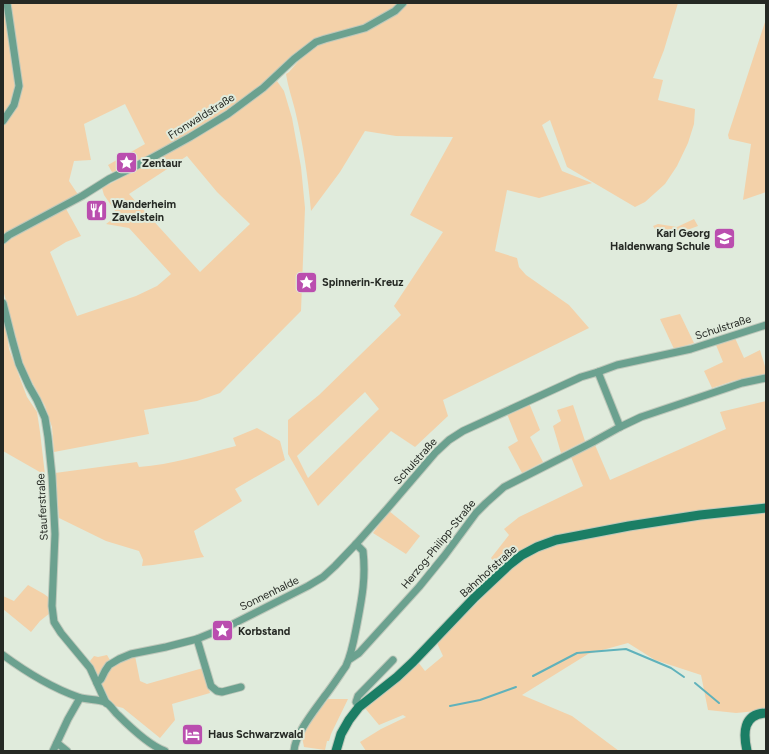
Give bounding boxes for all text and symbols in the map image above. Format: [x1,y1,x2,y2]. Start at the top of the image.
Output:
street label: Fronwaldstraße [166,91,237,142]
place icon: Zentaur [113,150,139,176]
place label: Zentaur [142,157,183,170]
restaurant icon: Wanderheim Zavelstein [84,197,110,223]
place label: Wanderheim Zavelstein [112,198,177,224]
school or university icon: Karl Georg Haldenwang Schule [712,226,738,252]
place label: Karl Georg Haldenwang Schule [610,227,710,253]
place icon: Spinnerin-Kreuz [294,269,320,295]
place label: Spinnerin-Kreuz [322,276,404,289]
street label: Schulstraße [693,312,753,343]
street label: Schulstraße [391,435,440,487]
street label: Stauferstraße [34,473,51,541]
street label: Herzog-Philipp-Straße [398,497,478,591]
street label: Bahnhofstraße [457,542,519,600]
street label: Sonnenhalde [238,574,301,613]
place icon: Korbstand [210,618,236,644]
place label: Korbstand [238,625,290,638]
hotel icon: Haus Schwarzwald [180,721,206,747]
place label: Haus Schwarzwald [208,728,303,741]

